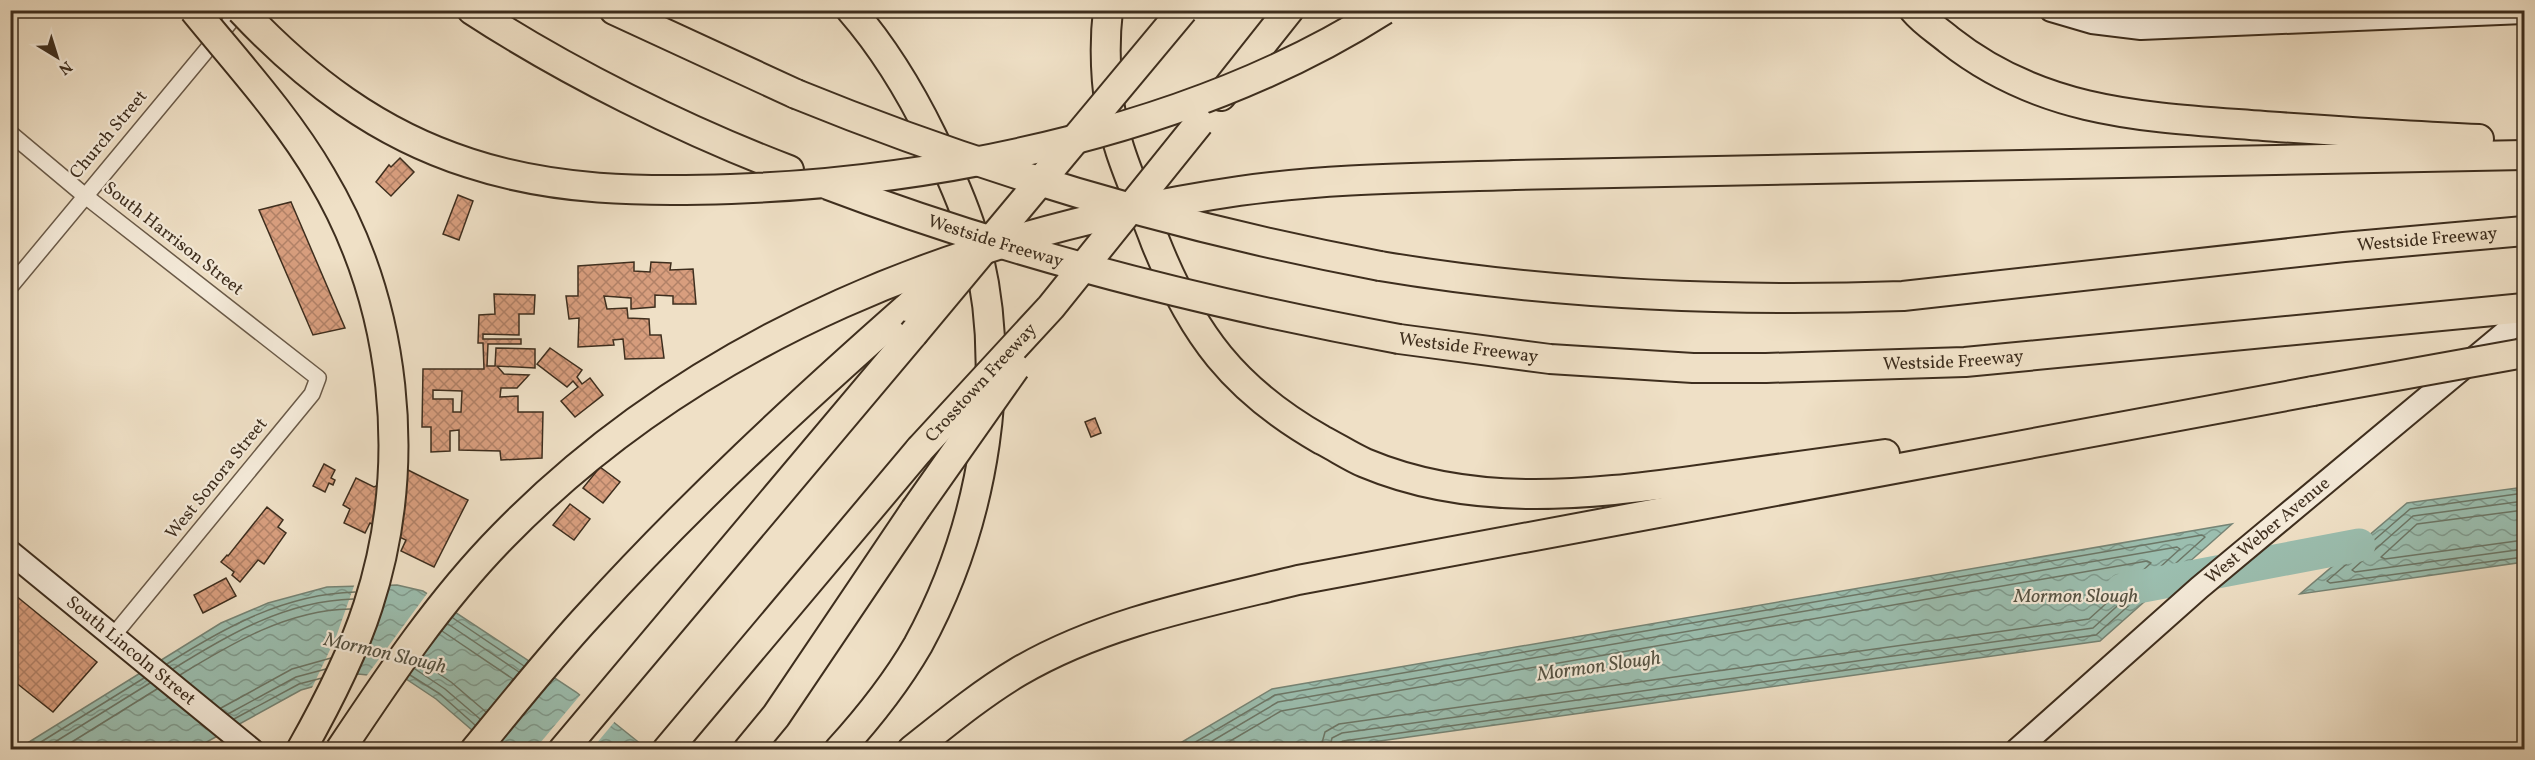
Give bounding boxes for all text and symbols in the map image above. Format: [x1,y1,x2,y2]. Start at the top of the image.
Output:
north arrow [27,27,87,87]
text: N [53,55,76,80]
street label: Church Street [64,85,154,185]
street label: South Harrison Street [97,176,249,302]
street label: Westside Freeway [925,209,1067,274]
street label: Westside Freeway [2356,221,2499,258]
street label: Crosstown Freeway [920,317,1043,448]
street label: Westside Freeway [1397,327,1540,370]
street label: Westside Freeway [1883,344,2025,377]
street label: West Sonora Street [160,413,274,545]
street label: West Weber Avenue [2200,471,2336,590]
water label: Mormon Slough [2013,583,2138,611]
street label: South Lincoln Street [61,590,201,711]
water label: Mormon Slough [320,626,449,682]
water label: Mormon Slough [1534,644,1663,690]

